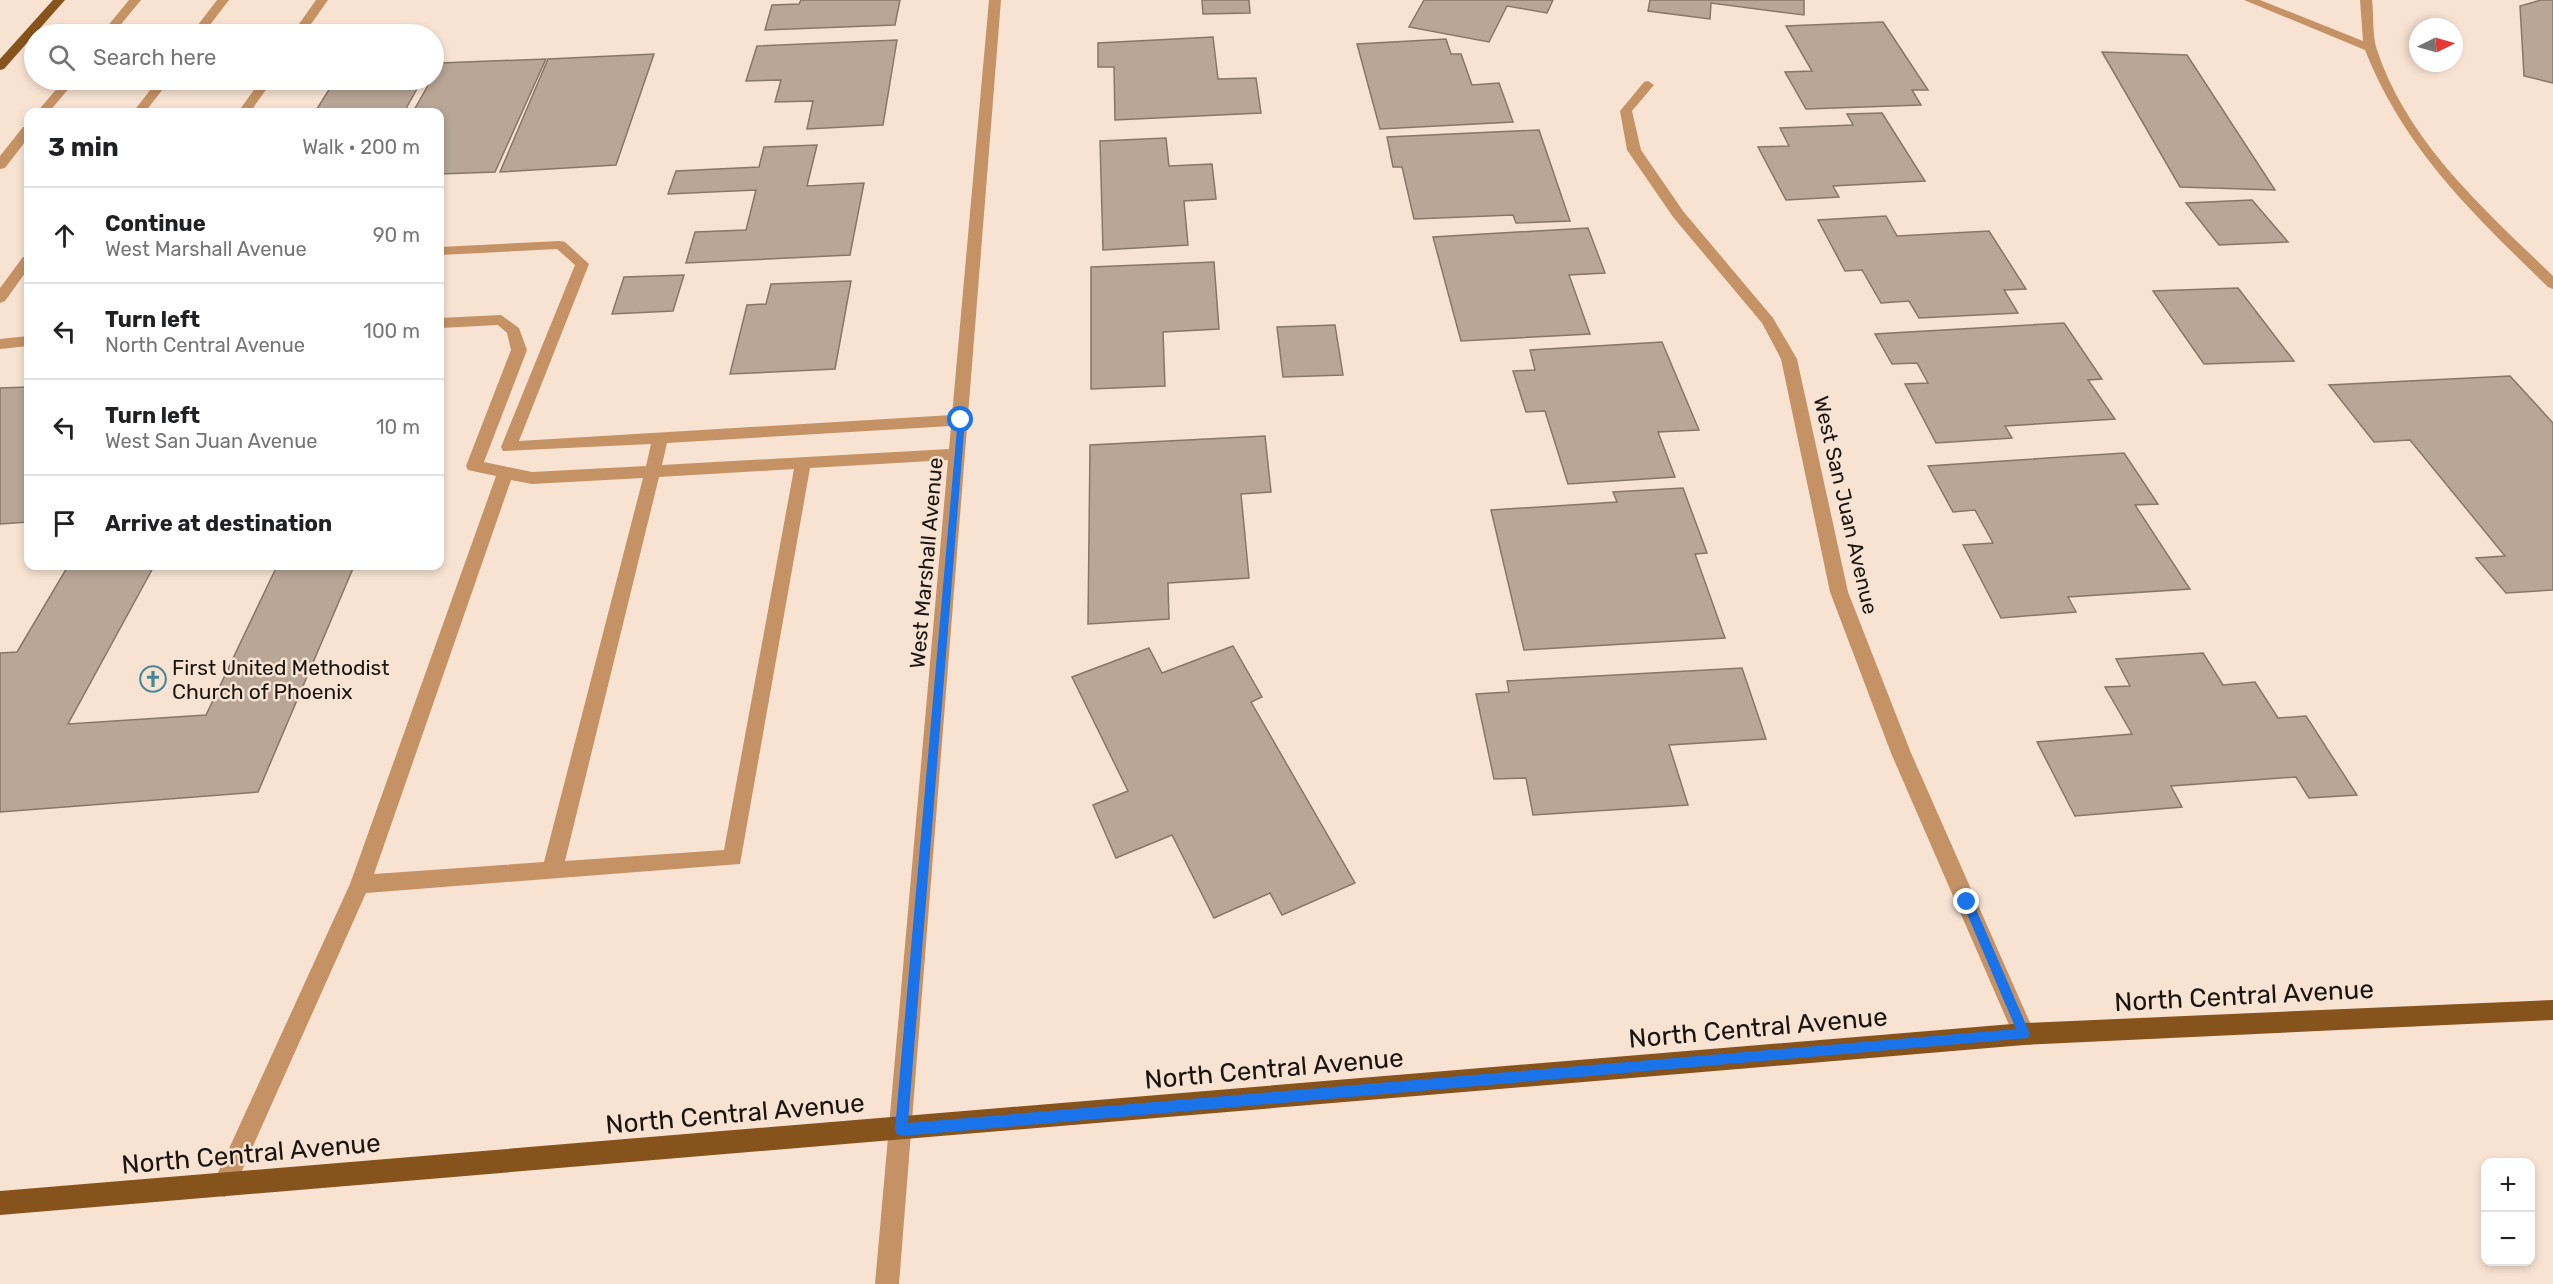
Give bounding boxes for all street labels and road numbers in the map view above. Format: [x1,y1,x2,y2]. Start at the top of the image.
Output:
street label: West San Juan Avenue [1809,394,1883,616]
street label: West Marshall Avenue [904,456,948,670]
street label: North Central Avenue [2113,974,2375,1018]
street label: North Central Avenue [1627,1001,1889,1055]
street label: North Central Avenue [1143,1042,1405,1096]
street label: North Central Avenue [604,1087,866,1141]
street label: North Central Avenue [120,1127,382,1181]

